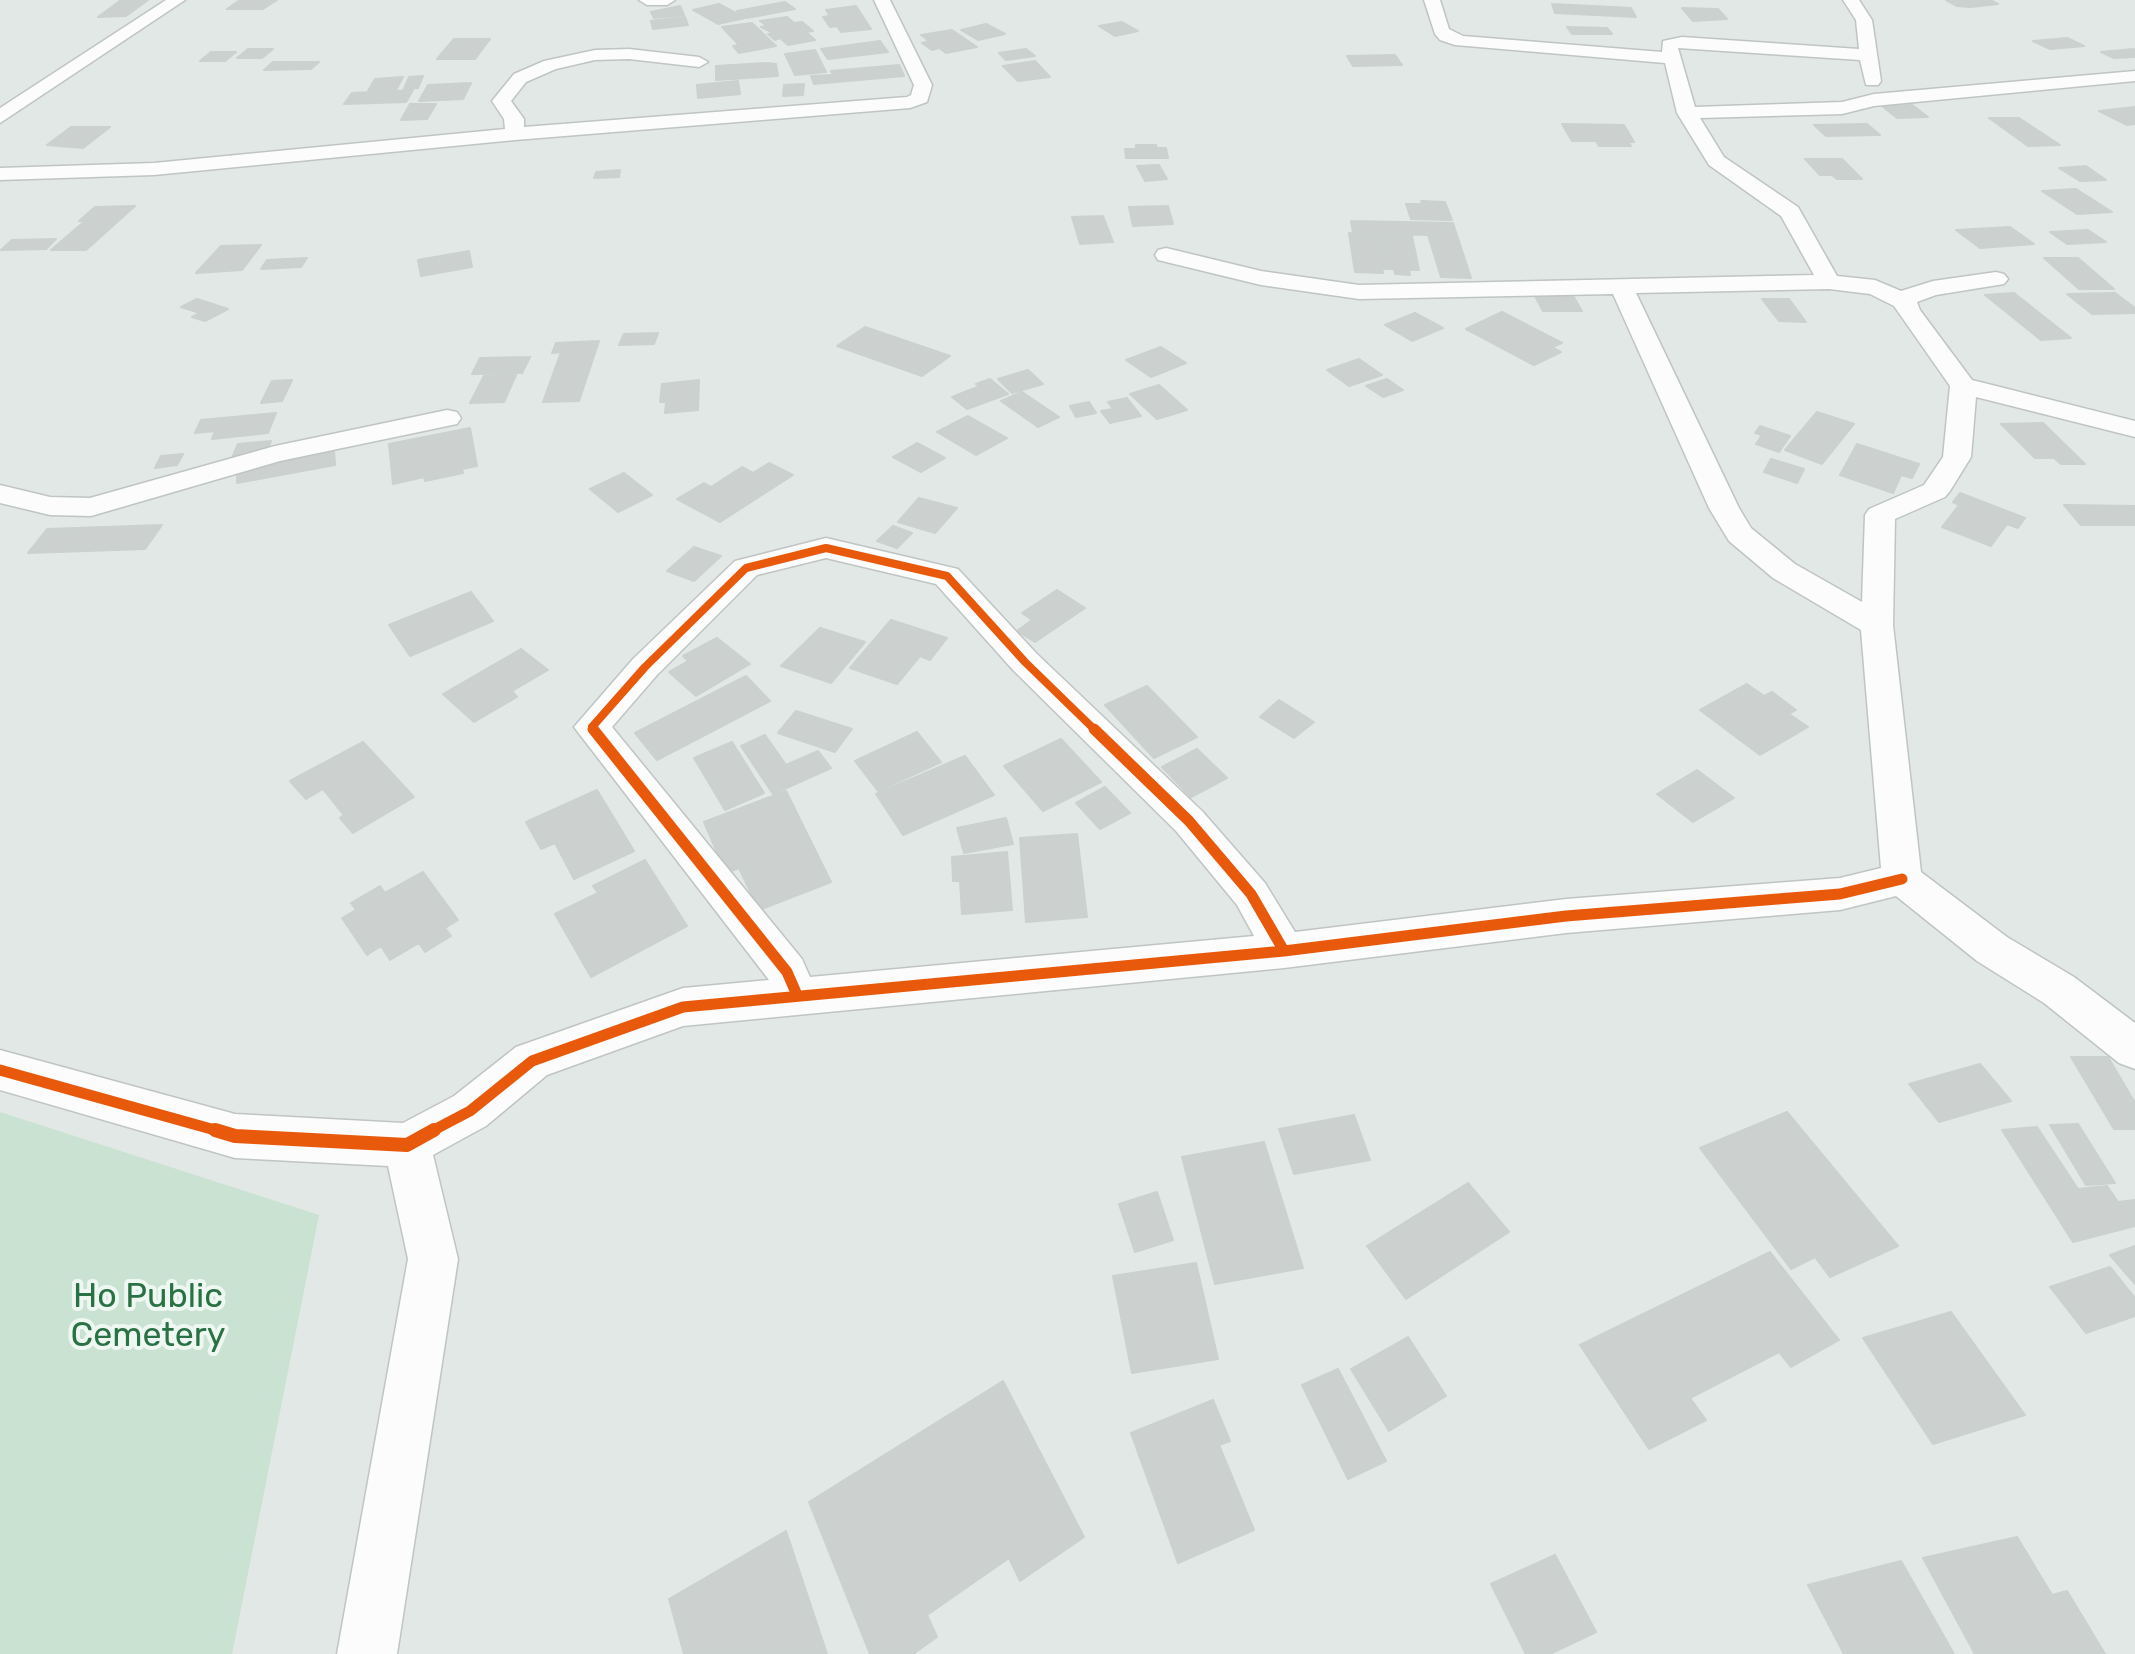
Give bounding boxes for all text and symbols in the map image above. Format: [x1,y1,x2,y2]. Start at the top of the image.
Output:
park label: Ho Public Cemetery [71,1277,225,1356]

